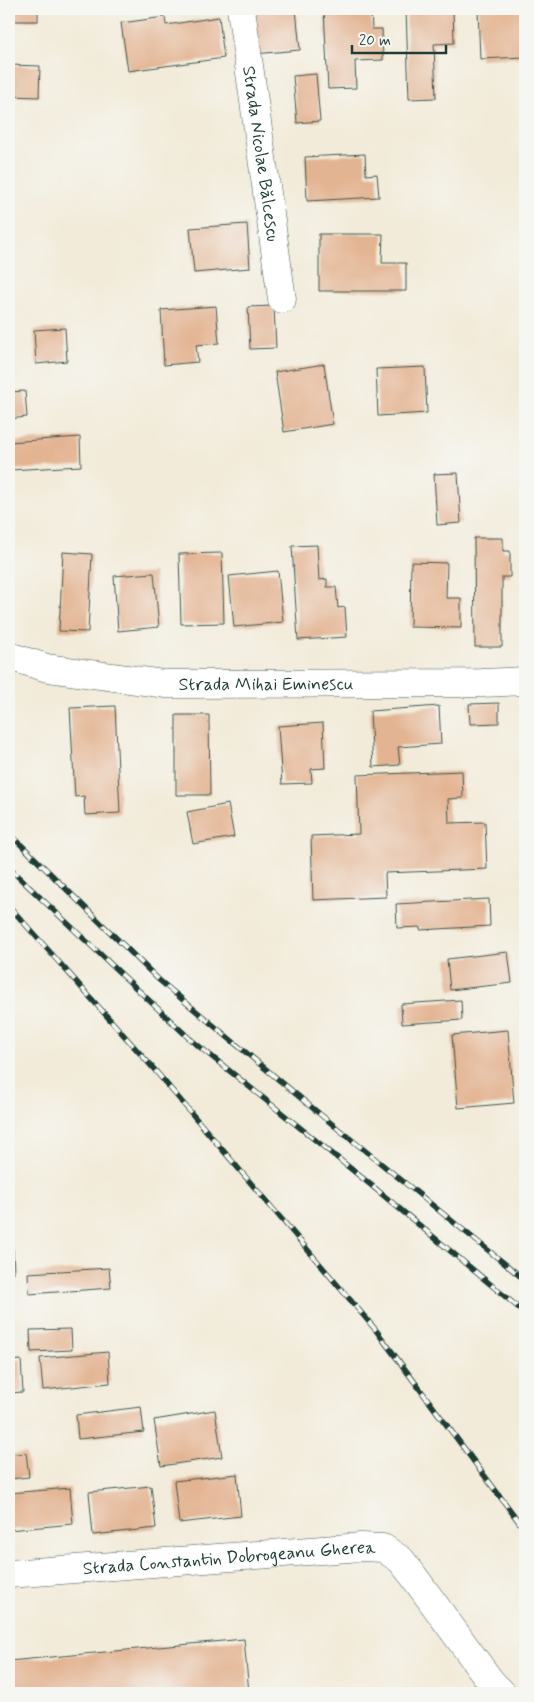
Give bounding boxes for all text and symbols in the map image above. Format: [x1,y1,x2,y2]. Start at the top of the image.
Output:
scale bar [352,22,445,54]
text: 20 m [359,31,391,51]
street label: Strada Nicolae Bălcescu [236,64,285,243]
street label: Strada Mihai Eminescu [178,672,354,697]
street label: Strada Constantin Dobrogeanu Gherea [82,1536,377,1581]

